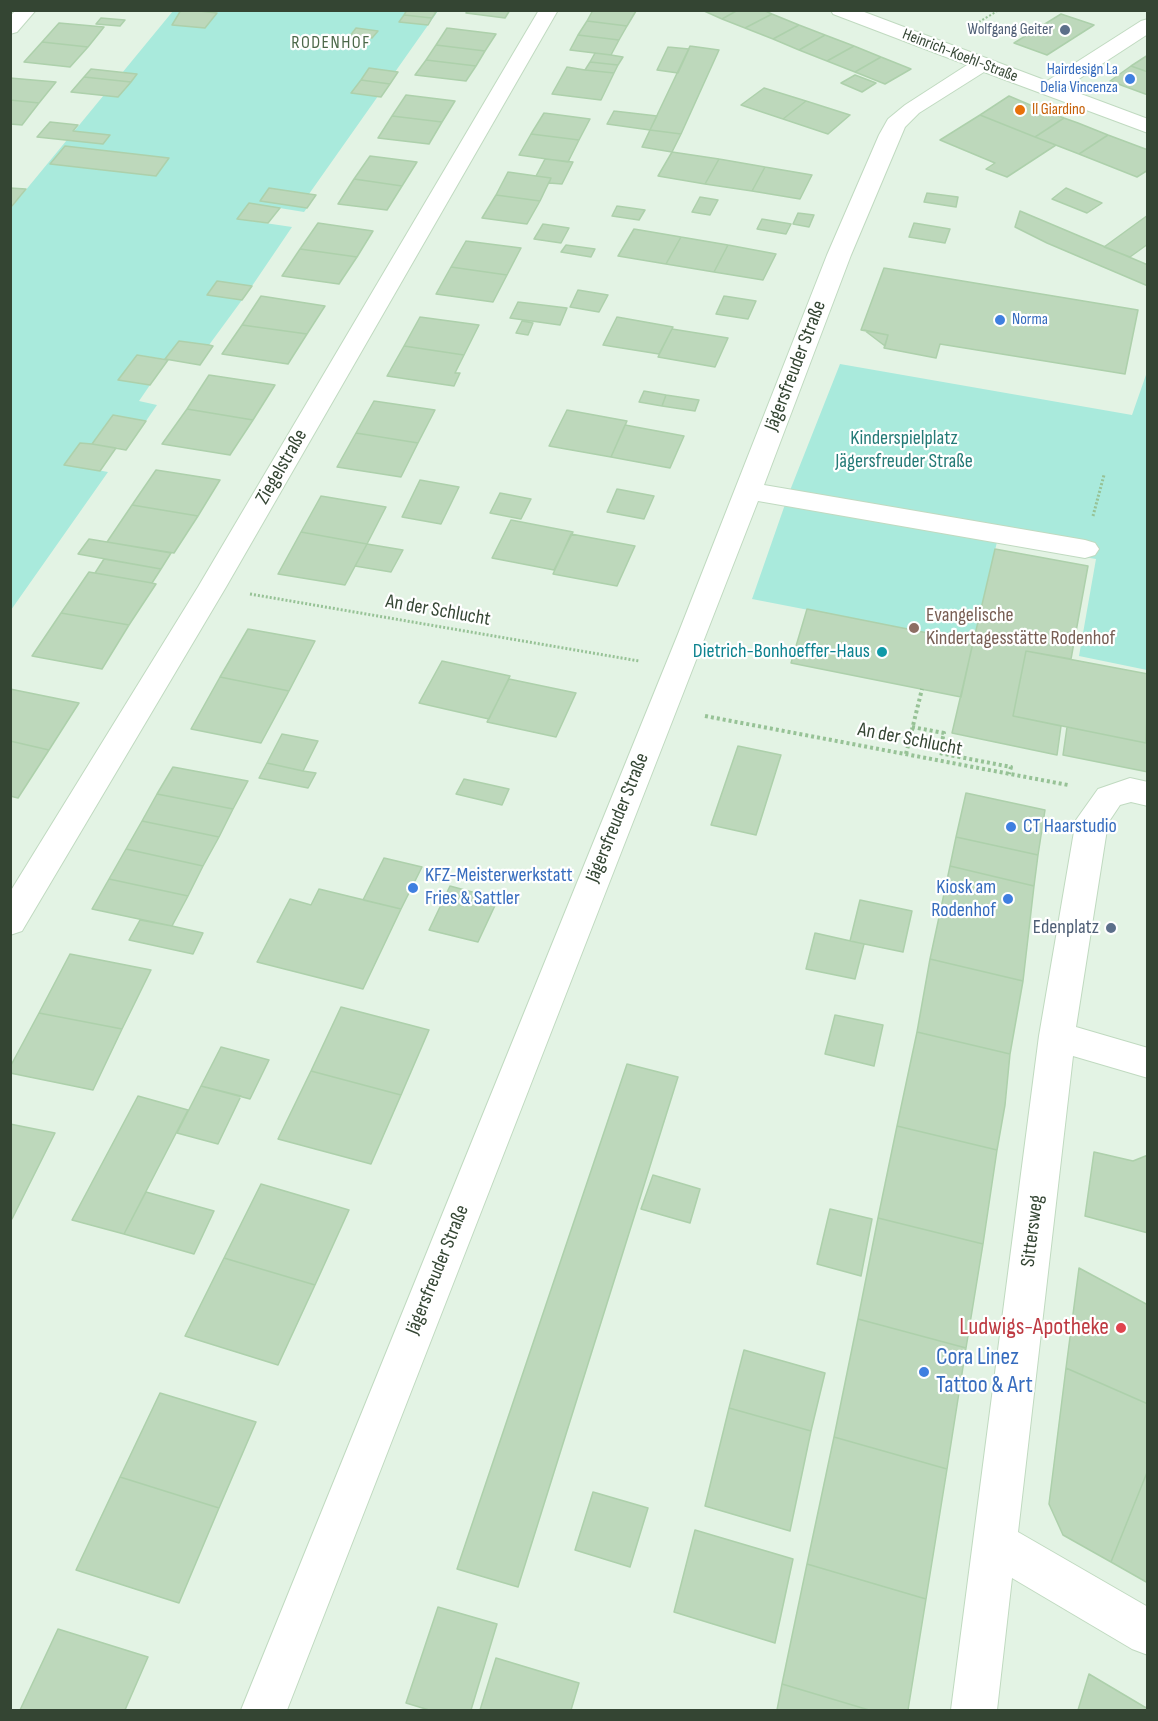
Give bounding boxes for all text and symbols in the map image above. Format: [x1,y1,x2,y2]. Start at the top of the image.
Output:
place label: Wolfgang Geiter [968,20,1053,40]
marker: Wolfgang Geiter [1058,23,1072,37]
street label: Heinrich-Koehl-Straße [900,25,1020,87]
district label: RODENHOF [291,32,371,54]
place label: Hairdesign La Delia Vincenza [1040,60,1118,98]
marker: Hairdesign La Delia Vincenza [1123,72,1137,86]
place label: Il Giardino [1032,100,1085,120]
marker: Il Giardino [1013,103,1027,117]
street label: Jägersfreuder Straße [760,298,832,434]
place label: Norma [1012,310,1048,330]
marker: Norma [993,313,1007,327]
street label: Ziegelstraße [251,425,313,509]
park label: Kinderspielplatz Jägersfreuder Straße [835,427,973,474]
street label: An der Schlucht [384,590,492,632]
place label: Evangelische Kindertagesstätte Rodenhof [926,604,1115,651]
marker: Evangelische Kindertagesstätte Rodenhof [907,621,921,635]
place label: Dietrich-Bonhoeffer-Haus [693,640,870,664]
marker: Dietrich-Bonhoeffer-Haus [875,645,889,659]
street label: An der Schlucht [856,718,964,762]
street label: Jägersfreuder Straße [581,750,655,886]
place label: CT Haarstudio [1023,815,1117,839]
marker: CT Haarstudio [1004,820,1018,834]
place label: KFZ-Meisterwerkstatt Fries & Sattler [425,864,573,911]
place label: Kiosk am Rodenhof [931,876,996,923]
marker: KFZ-Meisterwerkstatt Fries & Sattler [406,881,420,895]
marker: Kiosk am Rodenhof [1001,892,1015,906]
place label: Edenplatz [1033,916,1099,940]
marker: Edenplatz [1104,921,1118,935]
street label: Sittersweg [1017,1194,1049,1268]
street label: Jägersfreuder Straße [401,1202,475,1338]
place label: Ludwigs-Apotheke [959,1314,1109,1342]
marker: Ludwigs-Apotheke [1114,1321,1128,1335]
place label: Cora Linez Tattoo & Art [936,1344,1033,1400]
marker: Cora Linez Tattoo & Art [917,1365,931,1379]

